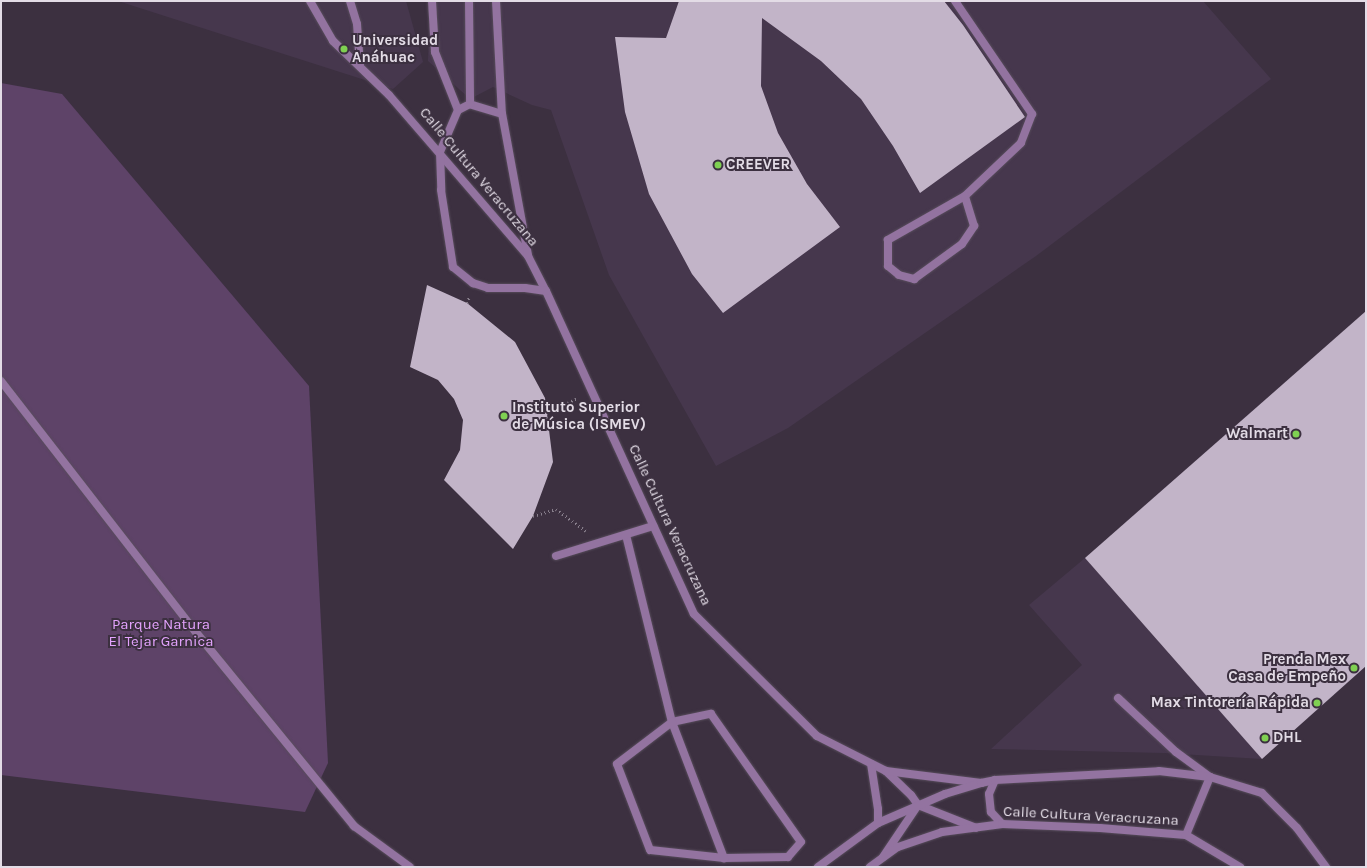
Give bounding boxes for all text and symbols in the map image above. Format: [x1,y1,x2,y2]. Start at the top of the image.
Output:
place label: Universidad Anáhuac [352,31,438,66]
marker: Universidad Anáhuac [339,44,349,54]
street label: Calle Cultura Veracruzana [416,104,542,250]
place label: CREEVER [726,156,790,174]
marker: CREEVER [713,160,723,170]
place label: Instituto Superior de Música (ISMEV) [512,398,646,433]
marker: Instituto Superior de Música (ISMEV) [499,411,509,421]
place label: Walmart [1226,425,1288,443]
marker: Walmart [1291,429,1301,439]
street label: Calle Cultura Veracruzana [625,442,715,608]
park label: Parque Natura El Tejar Garnica [108,615,214,650]
place label: Prenda Mex Casa de Empeño [1228,650,1346,685]
marker: Prenda Mex Casa de Empeño [1349,663,1359,673]
place label: Max Tintorería Rápida [1151,694,1309,712]
marker: Max Tintorería Rápida [1312,698,1322,708]
place label: DHL [1273,729,1301,747]
marker: DHL [1260,733,1270,743]
street label: Calle Cultura Veracruzana [1003,802,1179,830]

